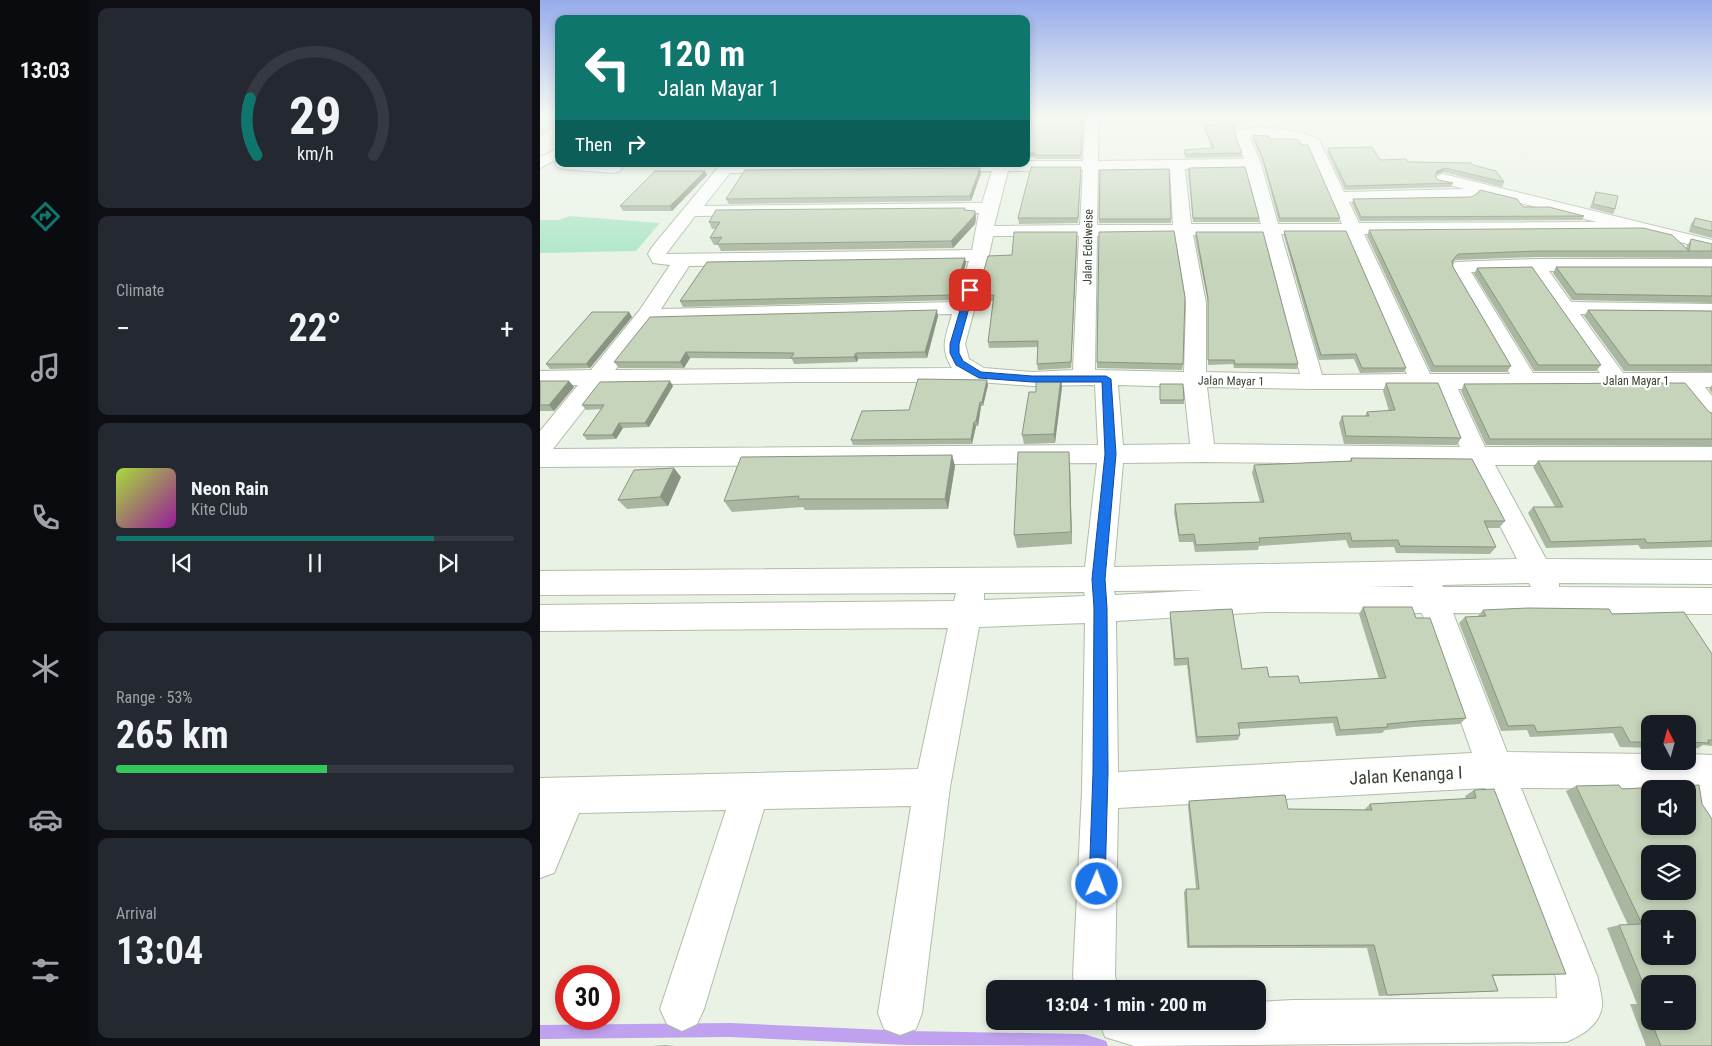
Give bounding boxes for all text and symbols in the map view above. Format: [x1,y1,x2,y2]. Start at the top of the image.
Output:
text: 120 m [658,34,745,75]
icon: left [575,35,640,100]
text: 13:03 [20,58,70,83]
text: Jalan Mayar 1 [658,76,780,101]
text: 29 [289,86,341,147]
icon: right [622,130,650,158]
text: Then [575,133,612,156]
text: km/h [297,143,333,164]
icon: directions [28,199,63,234]
street label: Jalan Edelweise [1080,208,1096,285]
pin [949,269,991,311]
icon: arrive [956,276,984,304]
text: Climate [116,281,164,300]
text: 22° [288,306,342,350]
text: − [116,312,130,345]
text: + [500,312,514,345]
icon: music [28,350,63,385]
street label: Jalan Mayar 1 [1198,373,1264,389]
street label: Jalan Mayar 1 [1603,374,1669,388]
text: Neon Rain [191,477,269,500]
icon: phone [28,500,63,535]
text: Kite Club [191,500,248,519]
icon: previous [168,549,196,577]
icon: pause [301,549,329,577]
icon: next [434,549,462,577]
icon: climate [28,651,63,686]
text: Range · 53% [116,688,192,707]
text: 265 km [116,713,229,757]
north arrow [1641,715,1696,770]
map controls [1641,715,1696,1030]
street label: Jalan Kenanga I [1349,762,1463,788]
button: sound [1641,780,1696,835]
icon: car [28,802,63,837]
button: layers [1641,845,1696,900]
position arrow [1070,857,1122,909]
text: Arrival [116,904,157,923]
button: + [1641,910,1696,965]
text: 13:04 [116,929,203,973]
icon: filters [28,953,63,988]
speed limit sign: 30 [555,965,620,1030]
button: − [1641,975,1696,1030]
text: 13:04 · 1 min · 200 m [1045,993,1207,1016]

